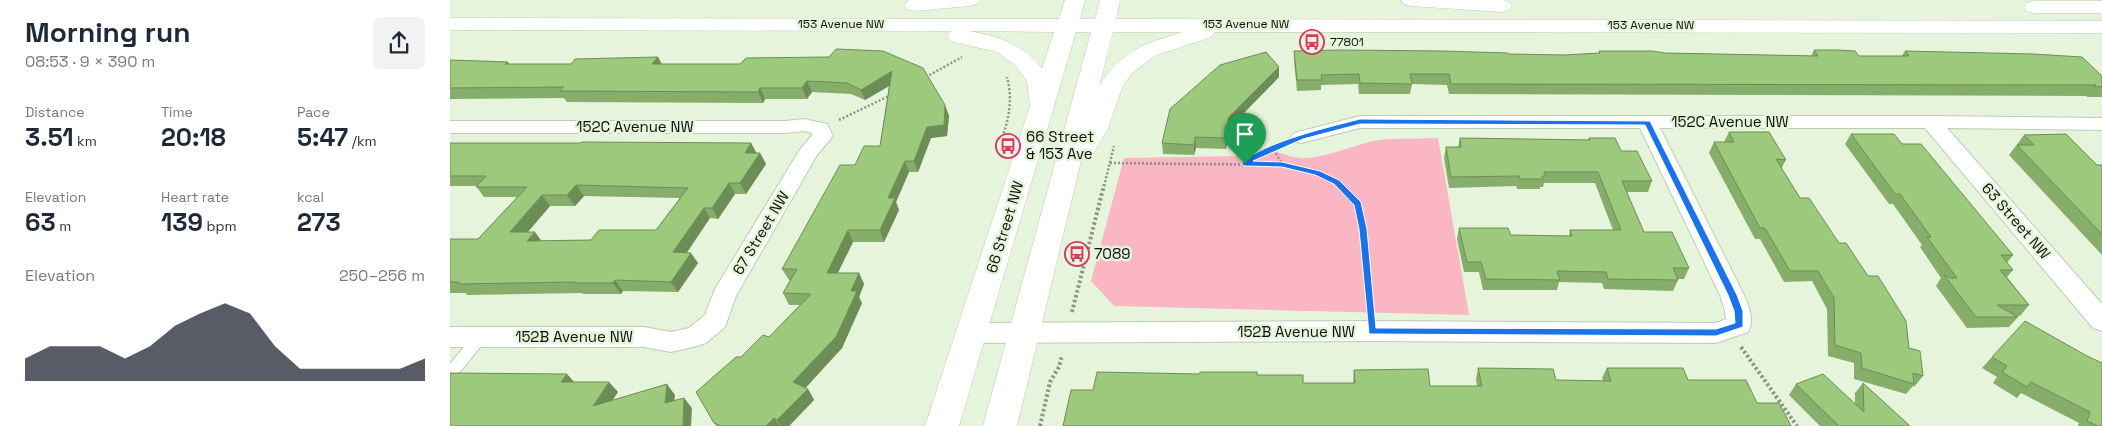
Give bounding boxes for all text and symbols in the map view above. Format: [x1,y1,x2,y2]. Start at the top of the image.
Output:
text: Morning run [25,14,190,50]
street label: 153 Avenue NW [798,16,885,32]
street label: 153 Avenue NW [1203,16,1290,32]
button: share [373,17,425,69]
street label: 153 Avenue NW [1608,17,1695,33]
bus stop icon: 77801 [1299,29,1325,55]
place label: 77801 [1330,34,1364,50]
text: 08:53 · 9 × 390 m [25,51,155,72]
text: Distance [25,103,85,121]
text: Time [161,103,193,121]
text: Pace [297,103,330,121]
street label: 152C Avenue NW [1671,112,1789,131]
pin [1224,113,1266,164]
street label: 152C Avenue NW [576,117,694,136]
icon: arrive [1231,120,1259,148]
text: 3.51 [25,121,74,153]
text: 20:18 [161,121,226,153]
text: 5:47 [297,121,348,153]
place label: 66 Street & 153 Ave [1026,127,1094,163]
text: km [74,132,97,150]
text: /km [348,132,377,150]
bus stop icon: 66 Street & 153 Ave [995,133,1021,159]
street label: 66 Street NW [982,179,1027,275]
street label: 63 Street NW [1978,179,2055,263]
text: Elevation [25,188,86,206]
text: Heart rate [161,188,229,206]
text: kcal [297,188,324,206]
street label: 67 Street NW [728,188,793,278]
text: 63 [25,206,56,238]
text: 139 [161,206,203,238]
text: 273 [297,206,341,238]
text: m [56,217,71,235]
text: bpm [203,217,237,235]
bus stop icon: 7089 [1064,241,1090,267]
place label: 7089 [1094,244,1131,263]
text: Elevation [25,265,95,286]
text: 250–256 m [339,265,425,286]
street label: 152B Avenue NW [1237,322,1355,341]
street label: 152B Avenue NW [515,327,633,346]

